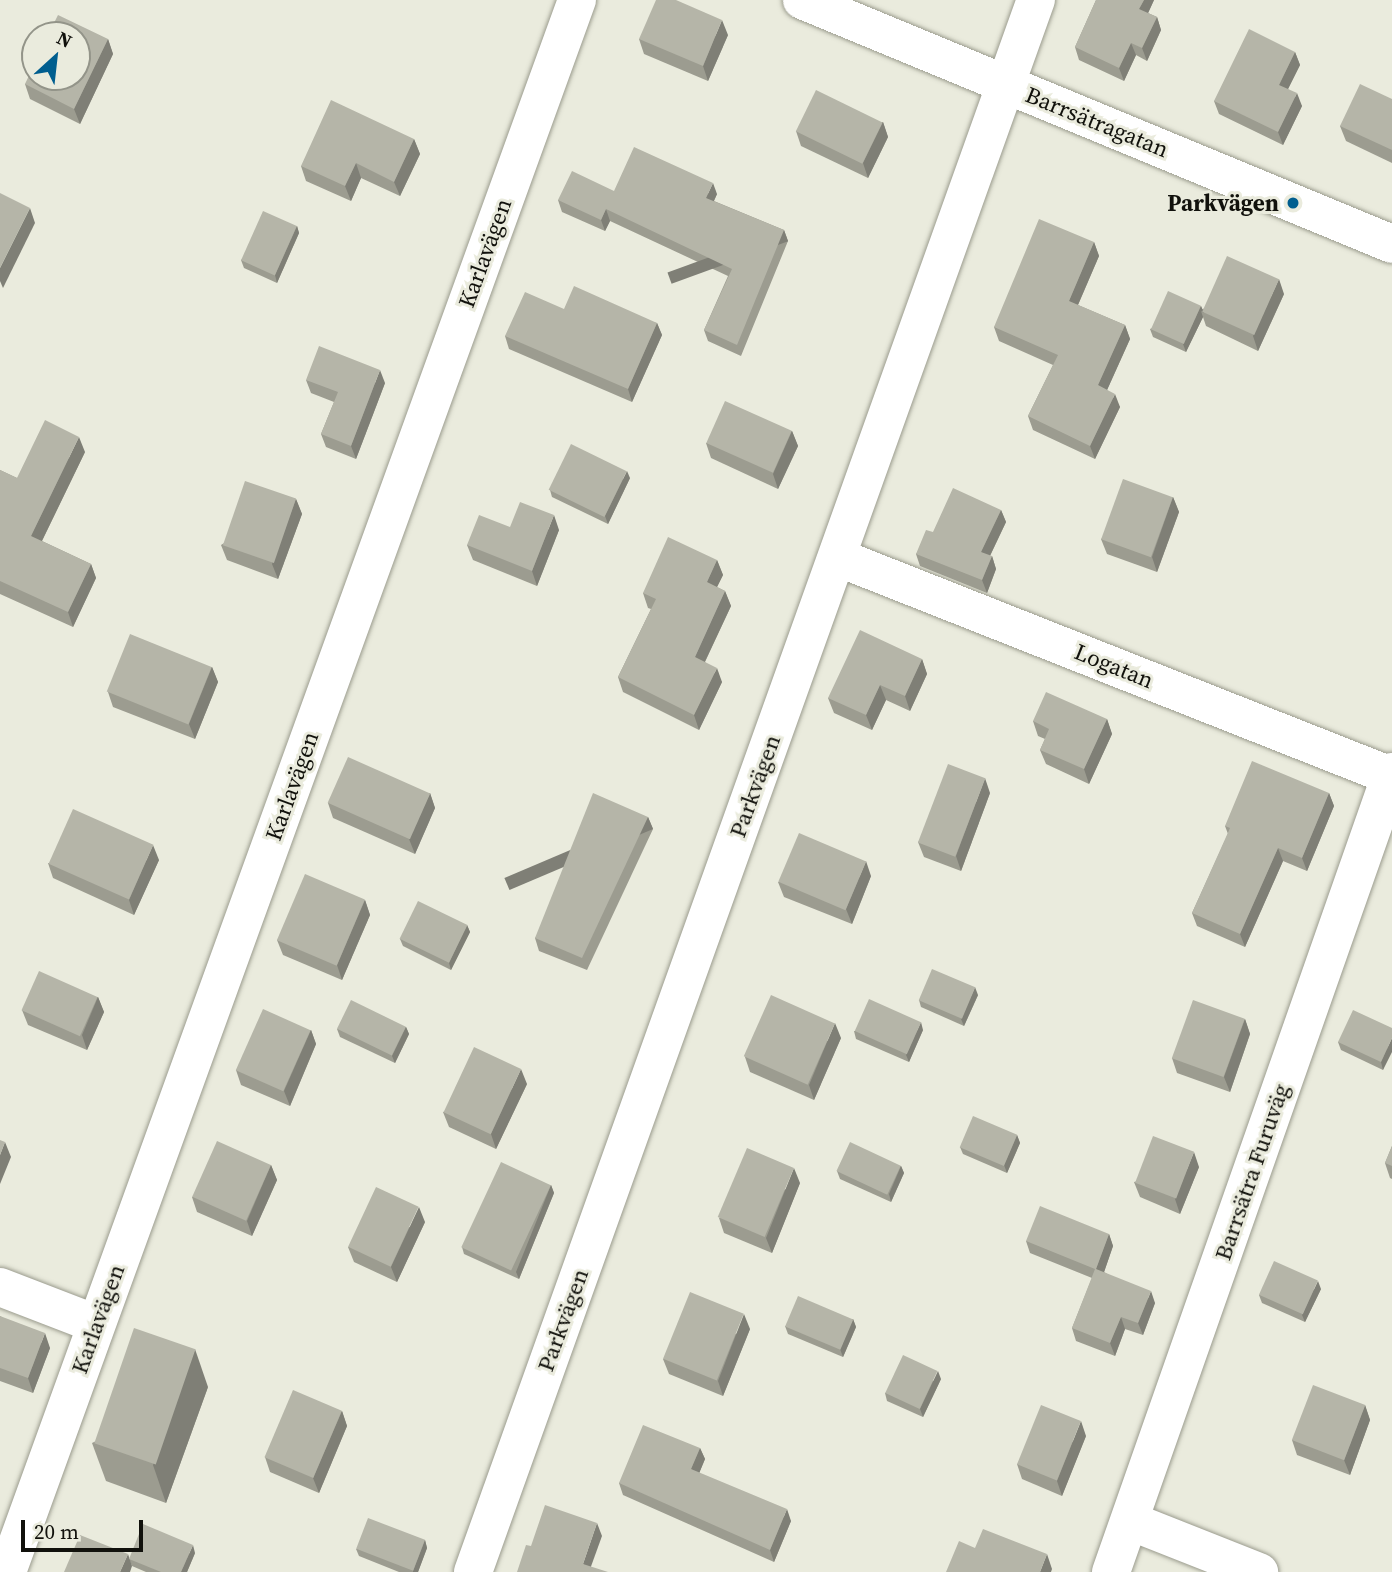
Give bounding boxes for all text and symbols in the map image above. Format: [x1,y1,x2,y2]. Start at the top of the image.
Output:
north arrow [21,21,91,91]
text: N [53,24,77,54]
street label: Barrsätragatan [1022,81,1172,163]
place label: Parkvägen [1167,189,1279,217]
street label: Karlavägen [453,195,517,311]
marker: Parkvägen [1285,195,1301,211]
street label: Logatan [1071,638,1157,694]
street label: Karlavägen [260,728,324,844]
street label: Parkvägen [724,731,786,841]
street label: Barrsätra Furuväg [1209,1080,1295,1264]
street label: Karlavägen [66,1261,130,1377]
street label: Parkvägen [532,1265,594,1375]
scale bar [24,1506,147,1550]
text: 20 m [34,1517,79,1546]

